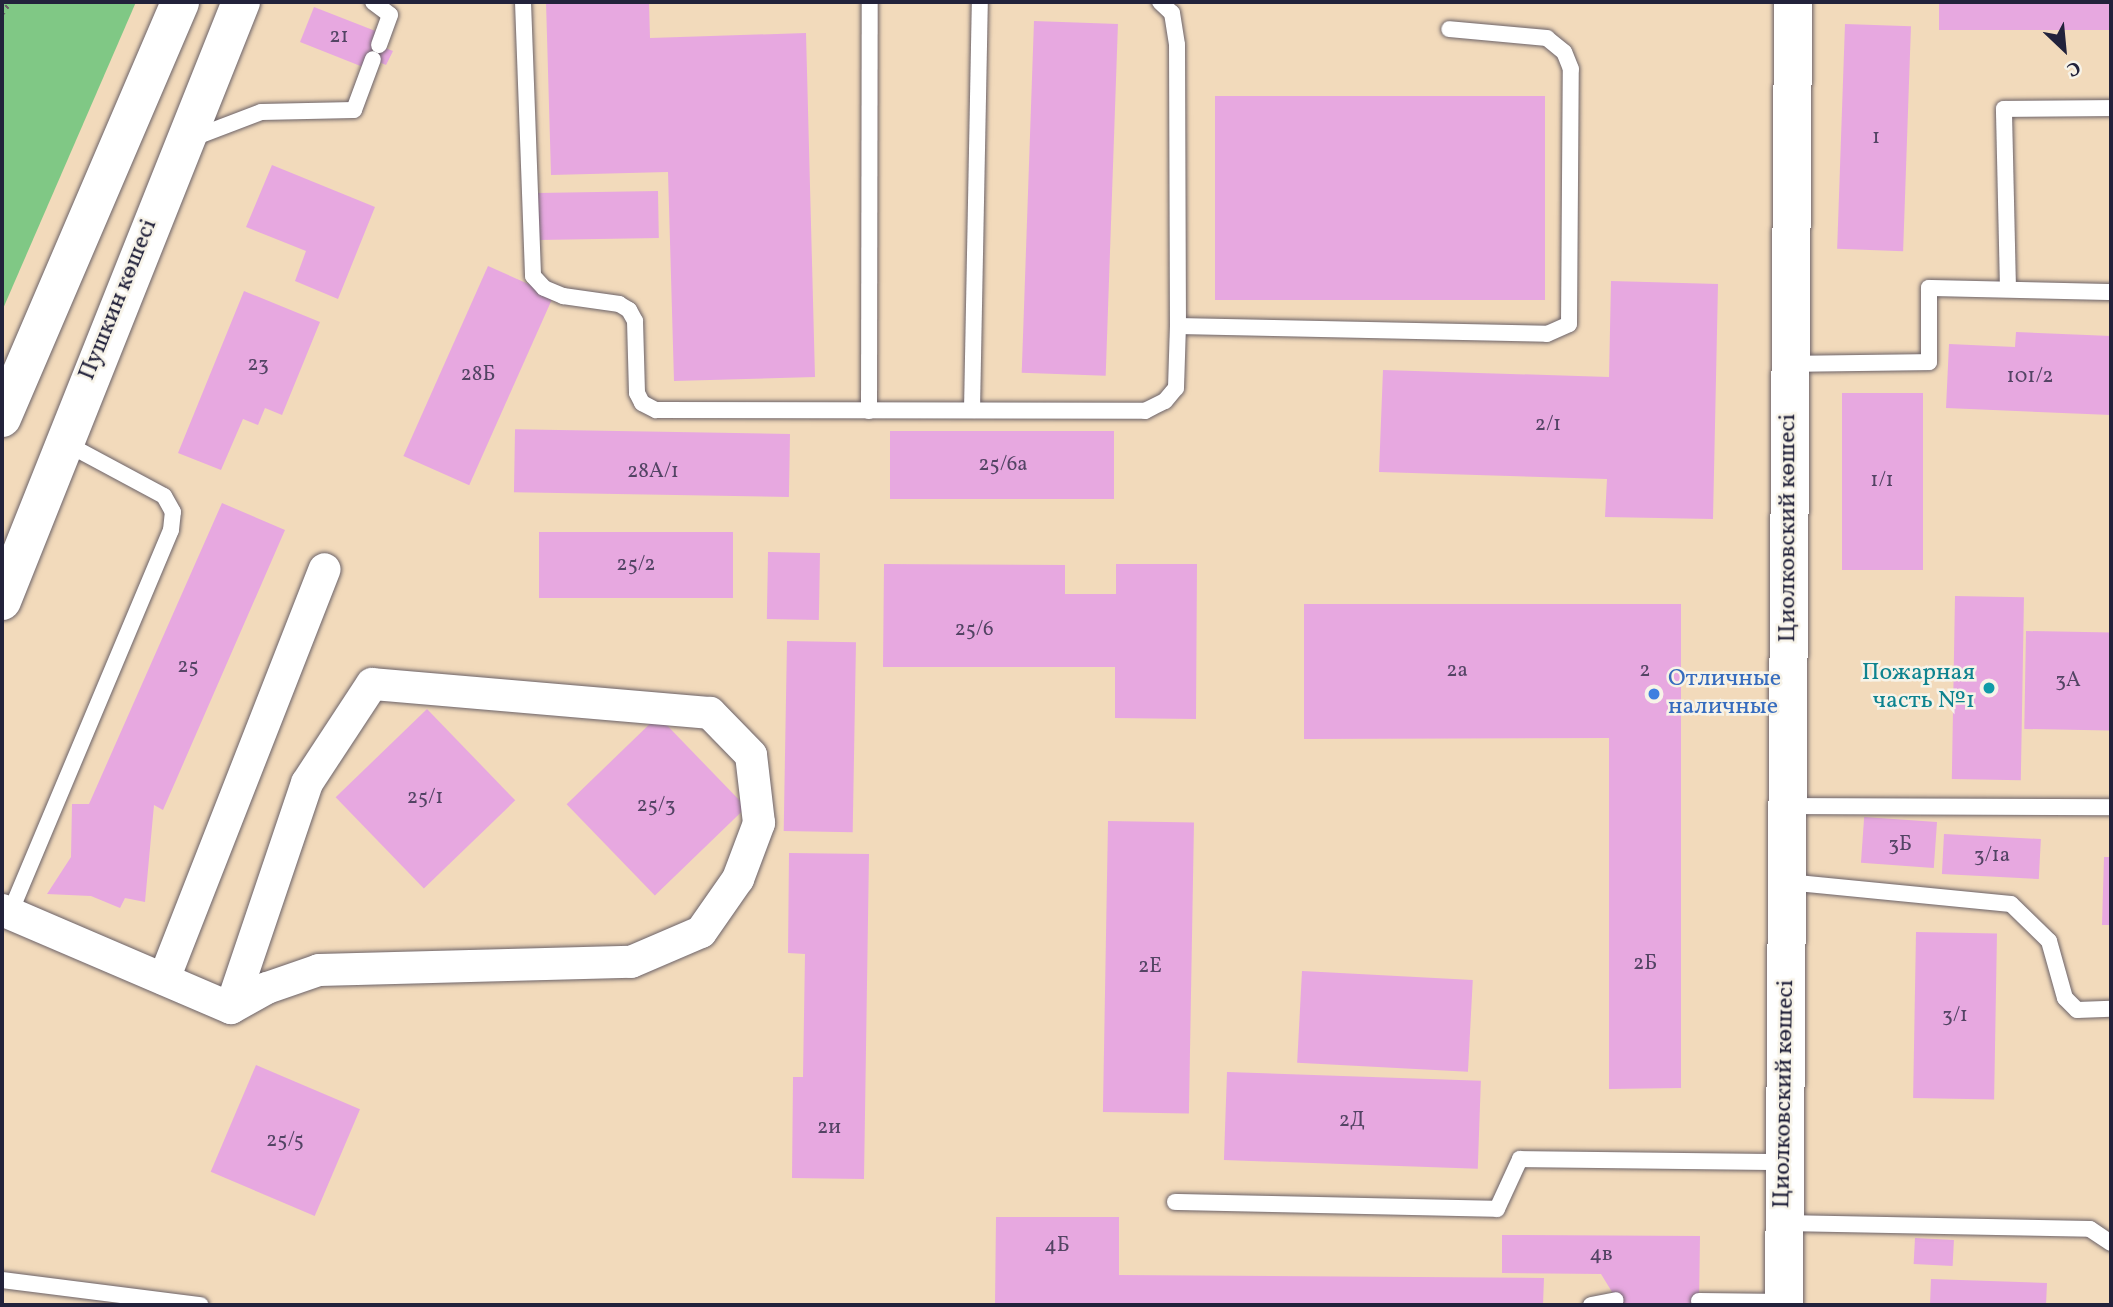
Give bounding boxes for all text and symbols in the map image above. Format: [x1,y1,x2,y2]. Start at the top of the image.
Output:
north arrow [2029,14,2099,84]
house number: 21 [329,24,349,50]
text: С [2062,54,2084,82]
house number: 1 [1872,125,1880,151]
street label: Пушкин көшесі [74,215,164,385]
house number: 23 [247,352,269,378]
house number: 28Б [461,362,495,388]
house number: 101/2 [2007,364,2053,390]
house number: 2/1 [1535,412,1561,438]
street label: Циолковский көшесі [1775,414,1803,642]
house number: 25/6а [978,452,1028,478]
house number: 28А/1 [627,459,679,485]
house number: 1/1 [1870,468,1894,494]
house number: 25/2 [616,552,656,578]
house number: 25/6 [954,617,994,643]
house number: 25 [177,654,199,680]
house number: 2а [1446,658,1468,684]
house number: 2 [1639,658,1651,684]
place label: Пожарная часть №1 [1862,660,1975,716]
place label: Отличные наличные [1668,666,1781,722]
house number: 3А [2055,668,2081,694]
marker: Пожарная часть №1 [1981,680,1997,696]
marker: Отличные наличные [1646,686,1662,702]
house number: 25/1 [407,785,443,811]
house number: 25/3 [636,793,676,819]
house number: 3Б [1888,832,1912,858]
house number: 3/1а [1974,843,2010,869]
house number: 2Б [1633,951,1657,977]
house number: 2Е [1138,954,1162,980]
street label: Циолковский көшесі [1769,979,1801,1209]
house number: 3/1 [1942,1003,1968,1029]
house number: 2Д [1339,1108,1365,1134]
house number: 2и [817,1115,841,1141]
house number: 25/5 [266,1128,304,1154]
house number: 4Б [1044,1233,1070,1259]
house number: 4в [1589,1242,1613,1268]

